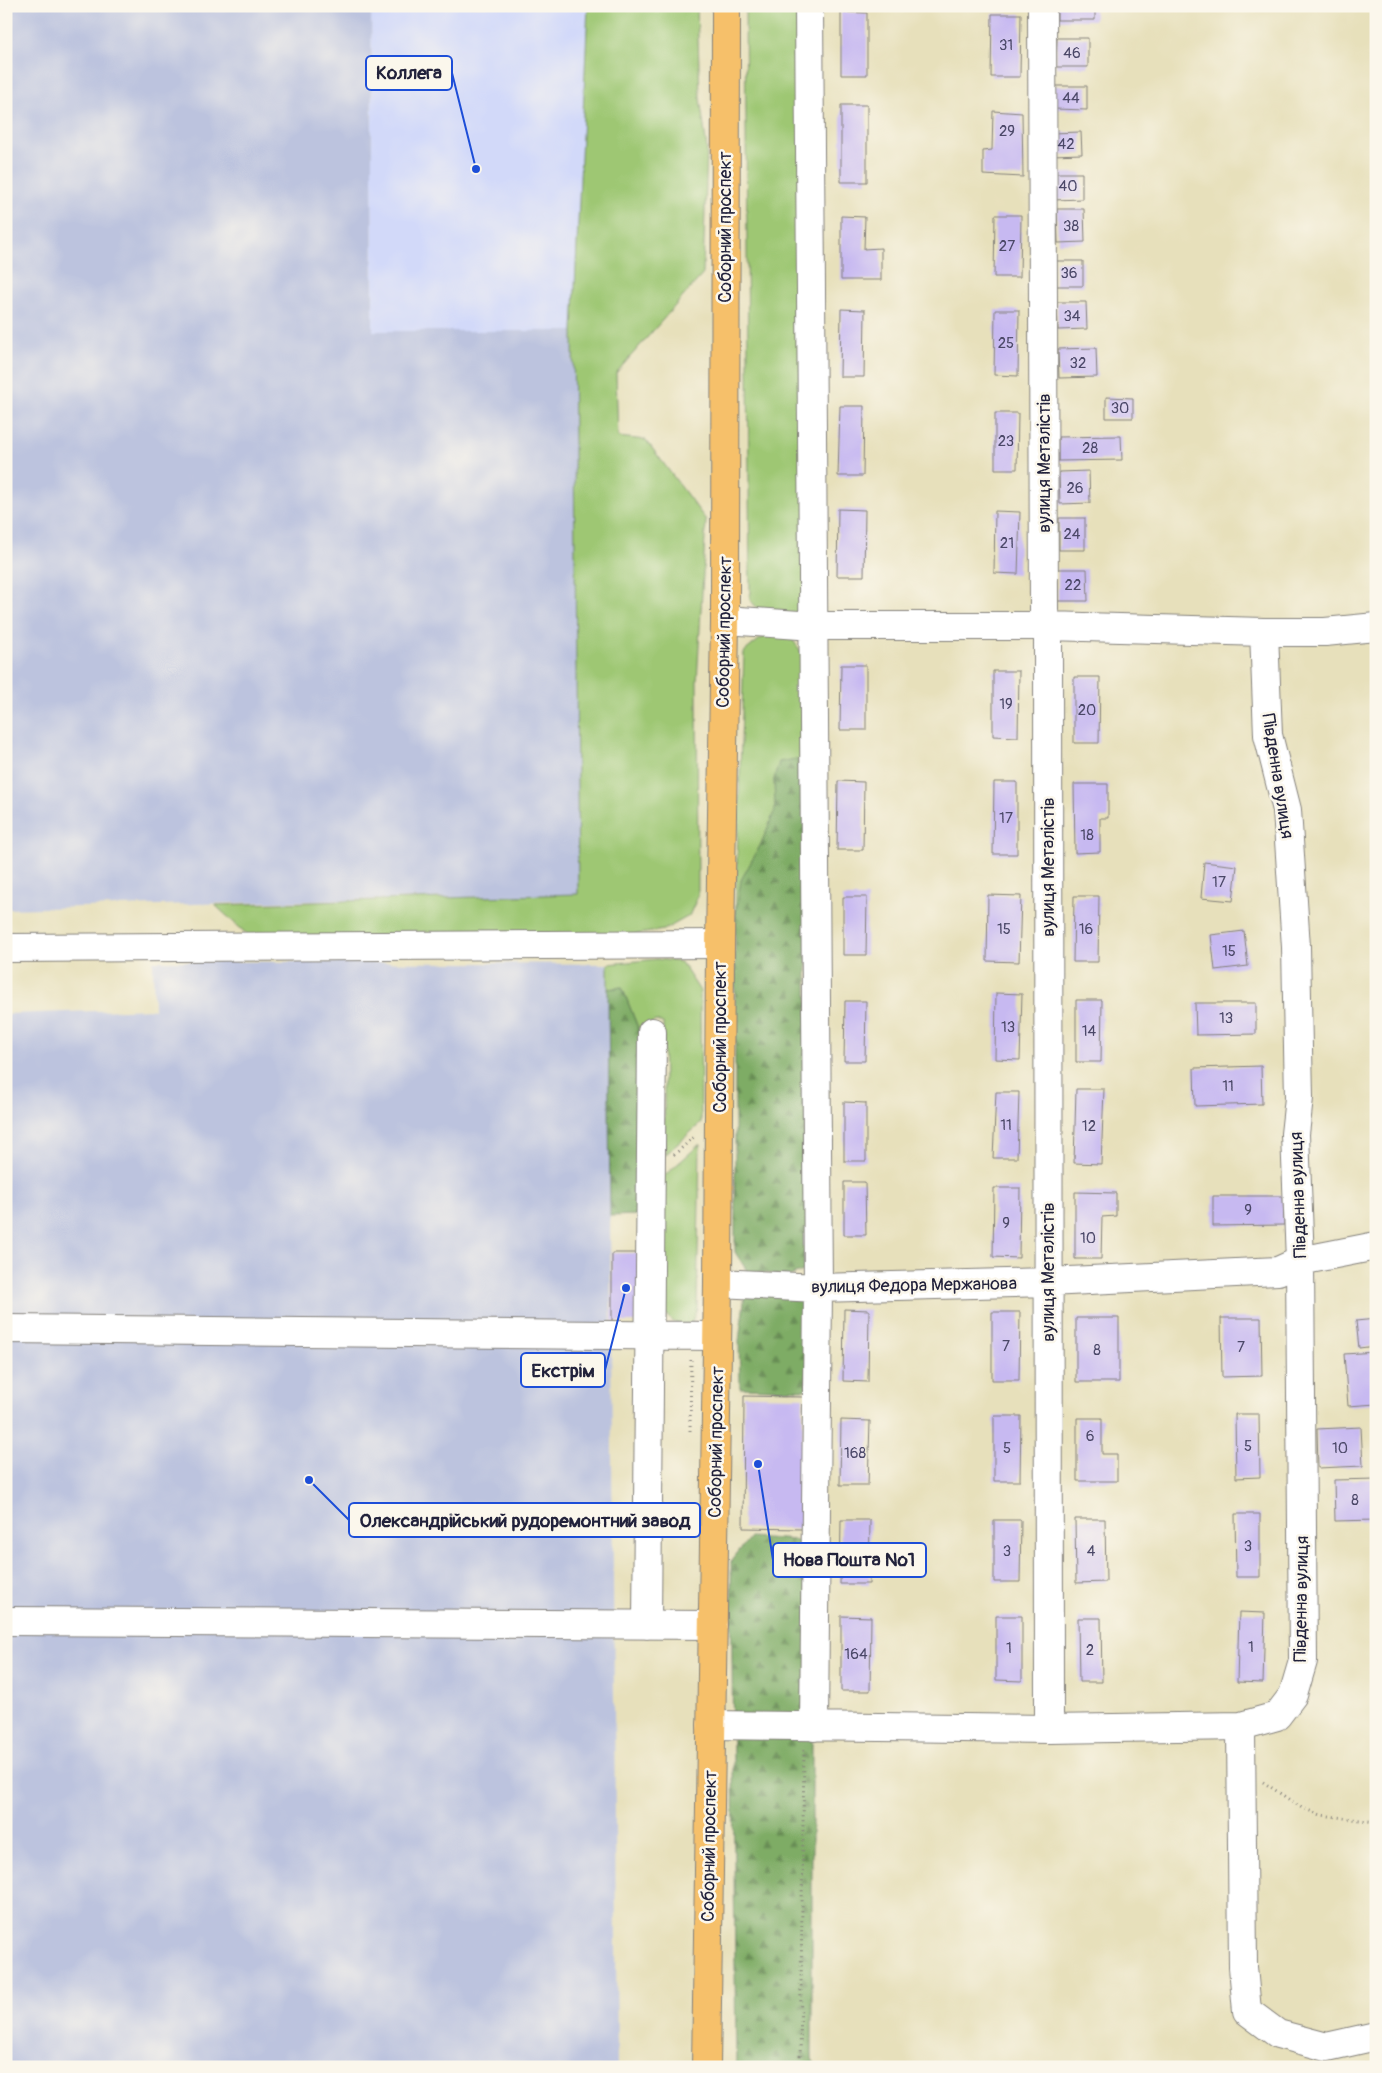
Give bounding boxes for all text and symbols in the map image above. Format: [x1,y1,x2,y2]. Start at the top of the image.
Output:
house number: 31 [999,36,1013,55]
house number: 46 [1063,44,1081,63]
callout: Коллега [366,56,452,90]
text: Коллега [376,61,442,85]
house number: 44 [1062,89,1080,108]
house number: 29 [999,122,1015,141]
house number: 42 [1057,135,1075,154]
street label: Соборний проспект [714,151,737,303]
house number: 40 [1059,177,1077,196]
house number: 38 [1063,217,1079,236]
house number: 27 [999,237,1015,256]
house number: 36 [1060,264,1078,283]
house number: 34 [1063,307,1081,326]
house number: 25 [998,334,1014,353]
house number: 32 [1070,354,1086,373]
street label: вулиця Металістів [1033,393,1056,533]
house number: 30 [1111,399,1129,418]
house number: 23 [998,432,1014,451]
house number: 28 [1082,439,1098,458]
house number: 26 [1066,479,1084,498]
house number: 24 [1063,525,1081,544]
house number: 21 [1000,534,1014,553]
street label: Соборний проспект [712,556,737,708]
house number: 22 [1065,576,1081,595]
house number: 19 [999,695,1013,714]
house number: 20 [1078,701,1096,720]
street label: Південна вулиця [1256,712,1299,840]
street label: вулиця Металістів [1037,797,1060,937]
house number: 17 [999,809,1013,828]
house number: 18 [1080,826,1094,845]
house number: 17 [1212,873,1226,892]
house number: 15 [997,920,1011,939]
house number: 16 [1079,920,1093,939]
house number: 15 [1222,942,1236,961]
street label: Соборний проспект [709,961,732,1113]
house number: 13 [1219,1009,1233,1028]
house number: 13 [1001,1018,1015,1037]
house number: 14 [1082,1022,1097,1041]
house number: 11 [1222,1077,1234,1096]
house number: 11 [1000,1116,1012,1135]
house number: 12 [1082,1117,1096,1136]
street label: Південна вулиця [1285,1131,1312,1259]
house number: 9 [1244,1201,1252,1220]
street label: вулиця Металістів [1037,1202,1060,1342]
house number: 9 [1002,1214,1010,1233]
house number: 10 [1080,1229,1096,1248]
street label: вулиця Федора Мержанова [811,1272,1017,1299]
house number: 7 [1002,1337,1010,1356]
house number: 7 [1237,1338,1245,1357]
house number: 8 [1093,1341,1101,1360]
callout: Екстрім [521,1353,605,1387]
text: Екстрім [531,1359,595,1383]
street label: Соборний проспект [704,1366,729,1518]
house number: 6 [1086,1427,1094,1446]
house number: 5 [1244,1437,1252,1456]
house number: 5 [1003,1439,1011,1458]
house number: 10 [1332,1439,1348,1458]
house number: 168 [844,1444,867,1463]
house number: 8 [1351,1491,1359,1510]
callout: Олександрійський рудоремонтний завод [349,1503,700,1537]
text: Олександрійський рудоремонтний завод [360,1509,691,1533]
street label: Південна вулиця [1289,1536,1314,1662]
house number: 3 [1244,1537,1252,1556]
house number: 3 [1003,1542,1011,1561]
house number: 4 [1087,1542,1096,1561]
callout: Нова Пошта №1 [773,1543,926,1577]
text: Нова Пошта №1 [783,1548,915,1572]
house number: 1 [1248,1638,1254,1657]
house number: 1 [1006,1639,1012,1658]
house number: 2 [1086,1641,1094,1660]
house number: 164 [844,1645,868,1664]
street label: Соборний проспект [697,1770,722,1922]

